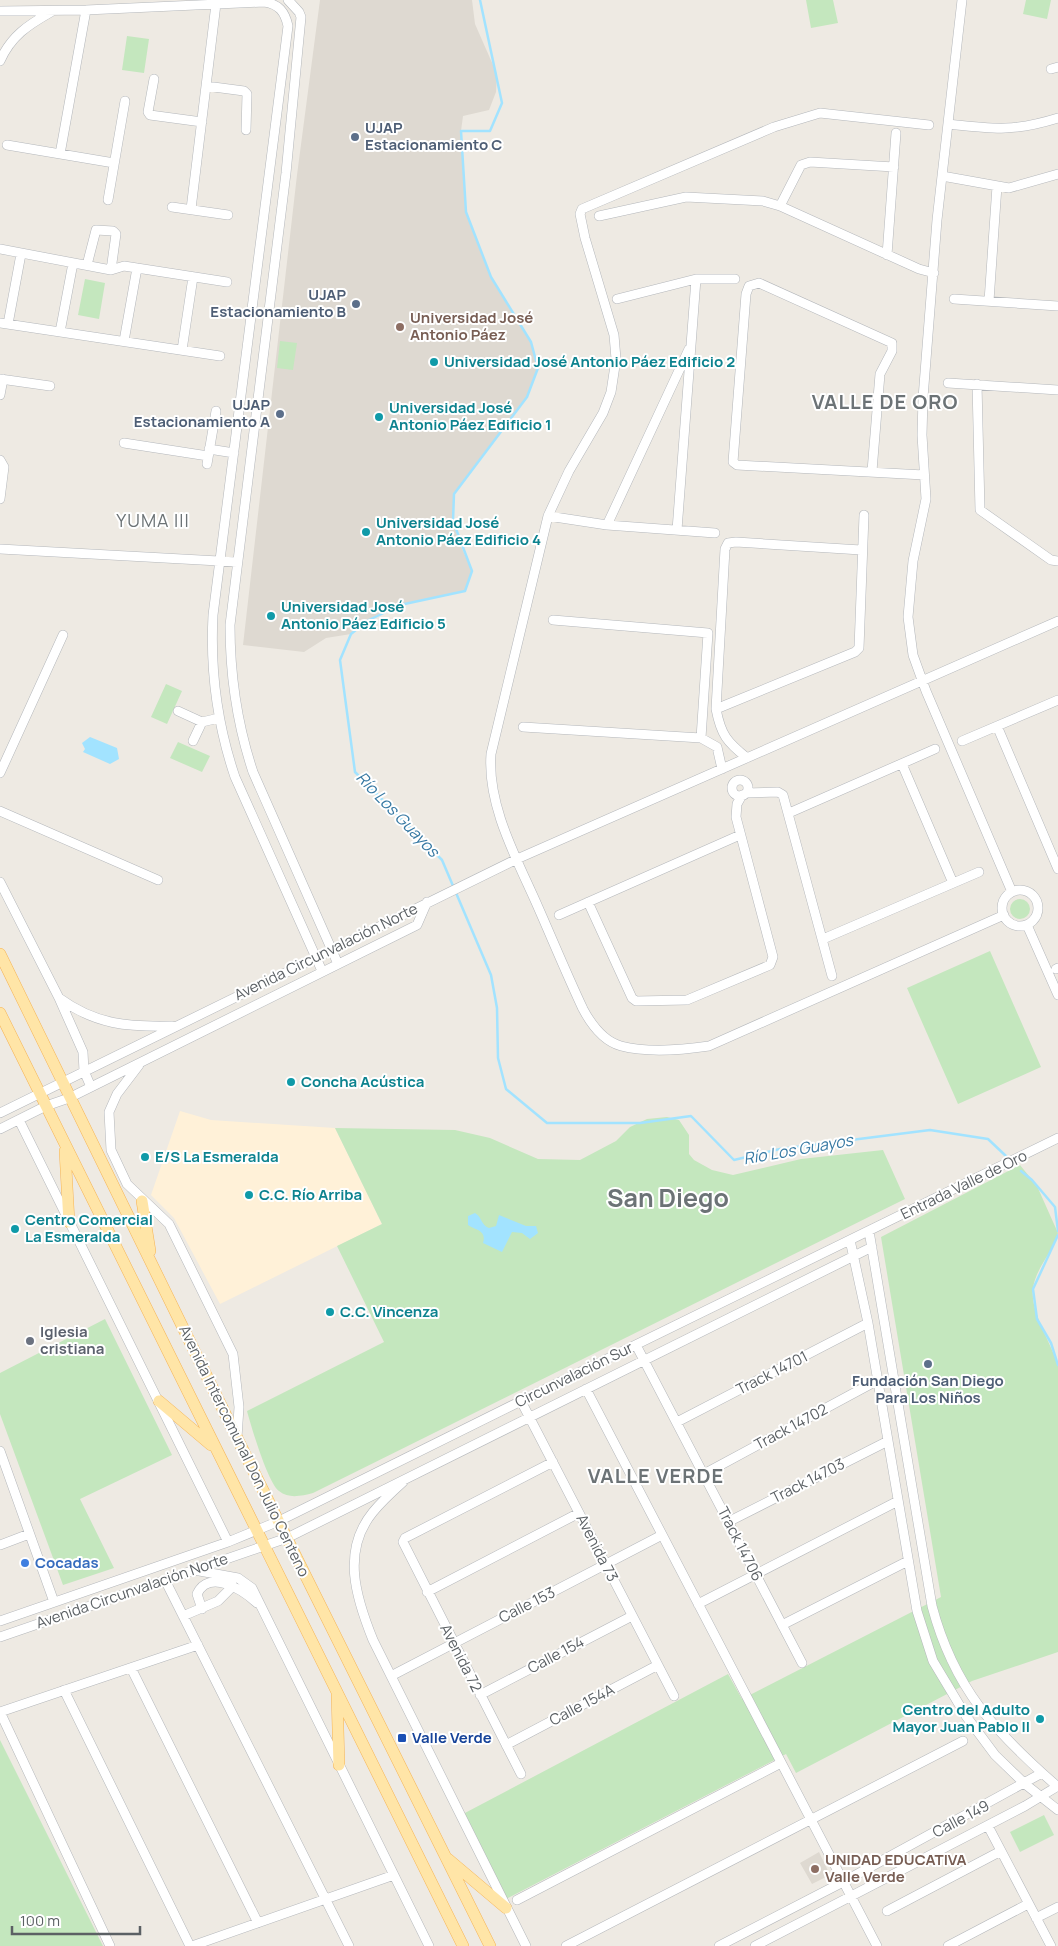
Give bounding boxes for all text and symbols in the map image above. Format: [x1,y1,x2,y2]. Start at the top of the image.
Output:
place label: UJAP Estacionamiento C [365,117,502,155]
marker: UJAP Estacionamiento C [349,131,361,143]
place label: UJAP Estacionamiento B [210,284,347,322]
marker: UJAP Estacionamiento B [350,298,362,310]
place label: Universidad José Antonio Páez [410,307,533,345]
marker: Universidad José Antonio Páez [394,321,406,333]
place label: Universidad José Antonio Páez Edificio 2 [444,351,735,372]
marker: Universidad José Antonio Páez Edificio 2 [428,356,440,368]
district label: VALLE DE ORO [812,388,958,415]
place label: UJAP Estacionamiento A [134,394,270,432]
place label: Universidad José Antonio Páez Edificio 1 [389,397,552,435]
marker: UJAP Estacionamiento A [274,408,286,420]
marker: Universidad José Antonio Páez Edificio 1 [373,411,385,423]
district label: YUMA III [116,508,190,532]
place label: Universidad José Antonio Páez Edificio 4 [376,512,541,550]
marker: Universidad José Antonio Páez Edificio 4 [360,526,372,538]
place label: Universidad José Antonio Páez Edificio 5 [281,596,446,634]
marker: Universidad José Antonio Páez Edificio 5 [265,610,277,622]
water label: Río Los Guayos [352,767,445,863]
street label: Avenida Circunvalación Norte [231,898,421,1005]
place label: Concha Acústica [301,1071,424,1092]
marker: Concha Acústica [285,1076,297,1088]
water label: Río Los Guayos [742,1128,856,1169]
street label: Entrada Valle de Oro [897,1145,1031,1224]
place label: E/S La Esmeralda [155,1146,279,1167]
marker: E/S La Esmeralda [139,1151,151,1163]
district label: San Diego [607,1180,729,1215]
place label: C.C. Río Arriba [259,1184,362,1205]
marker: C.C. Río Arriba [243,1189,255,1201]
place label: Centro Comercial La Esmeralda [25,1209,153,1247]
marker: Centro Comercial La Esmeralda [9,1223,21,1235]
place label: C.C. Vincenza [340,1301,438,1322]
marker: C.C. Vincenza [324,1306,336,1318]
place label: Iglesia cristiana [40,1321,104,1359]
street label: Avenida Intercomunal Don Julio Centeno [174,1321,315,1580]
marker: Iglesia cristiana [24,1335,36,1347]
street label: Circunvalación Sur [511,1337,637,1412]
street label: Track 14701 [732,1346,811,1400]
marker: Fundación San Diego Para Los Niños [922,1358,934,1370]
place label: Fundación San Diego Para Los Niños [852,1370,1004,1408]
street label: Track 14702 [750,1398,831,1455]
street label: Track 14703 [767,1453,848,1508]
district label: VALLE VERDE [588,1462,724,1489]
street label: Track 14706 [713,1503,768,1585]
street label: Avenida 73 [571,1510,623,1585]
street label: Avenida Circunvalación Norte [33,1548,231,1633]
place label: Cocadas [35,1552,99,1573]
marker: Cocadas [19,1557,31,1569]
street label: Calle 153 [495,1581,559,1628]
street label: Avenida 72 [435,1620,487,1695]
street label: Calle 154 [524,1631,588,1678]
street label: Calle 154A [546,1678,618,1730]
place label: Centro del Adulto Mayor Juan Pablo II [893,1699,1030,1737]
marker: Centro del Adulto Mayor Juan Pablo II [1034,1713,1046,1725]
place label: Valle Verde [412,1727,492,1748]
marker: Valle Verde [396,1732,408,1744]
street label: Calle 149 [929,1795,993,1842]
place label: UNIDAD EDUCATIVA Valle Verde [825,1849,967,1887]
marker: UNIDAD EDUCATIVA Valle Verde [809,1863,821,1875]
scale bar [12,1904,140,1936]
text: 100 m [20,1910,60,1931]

